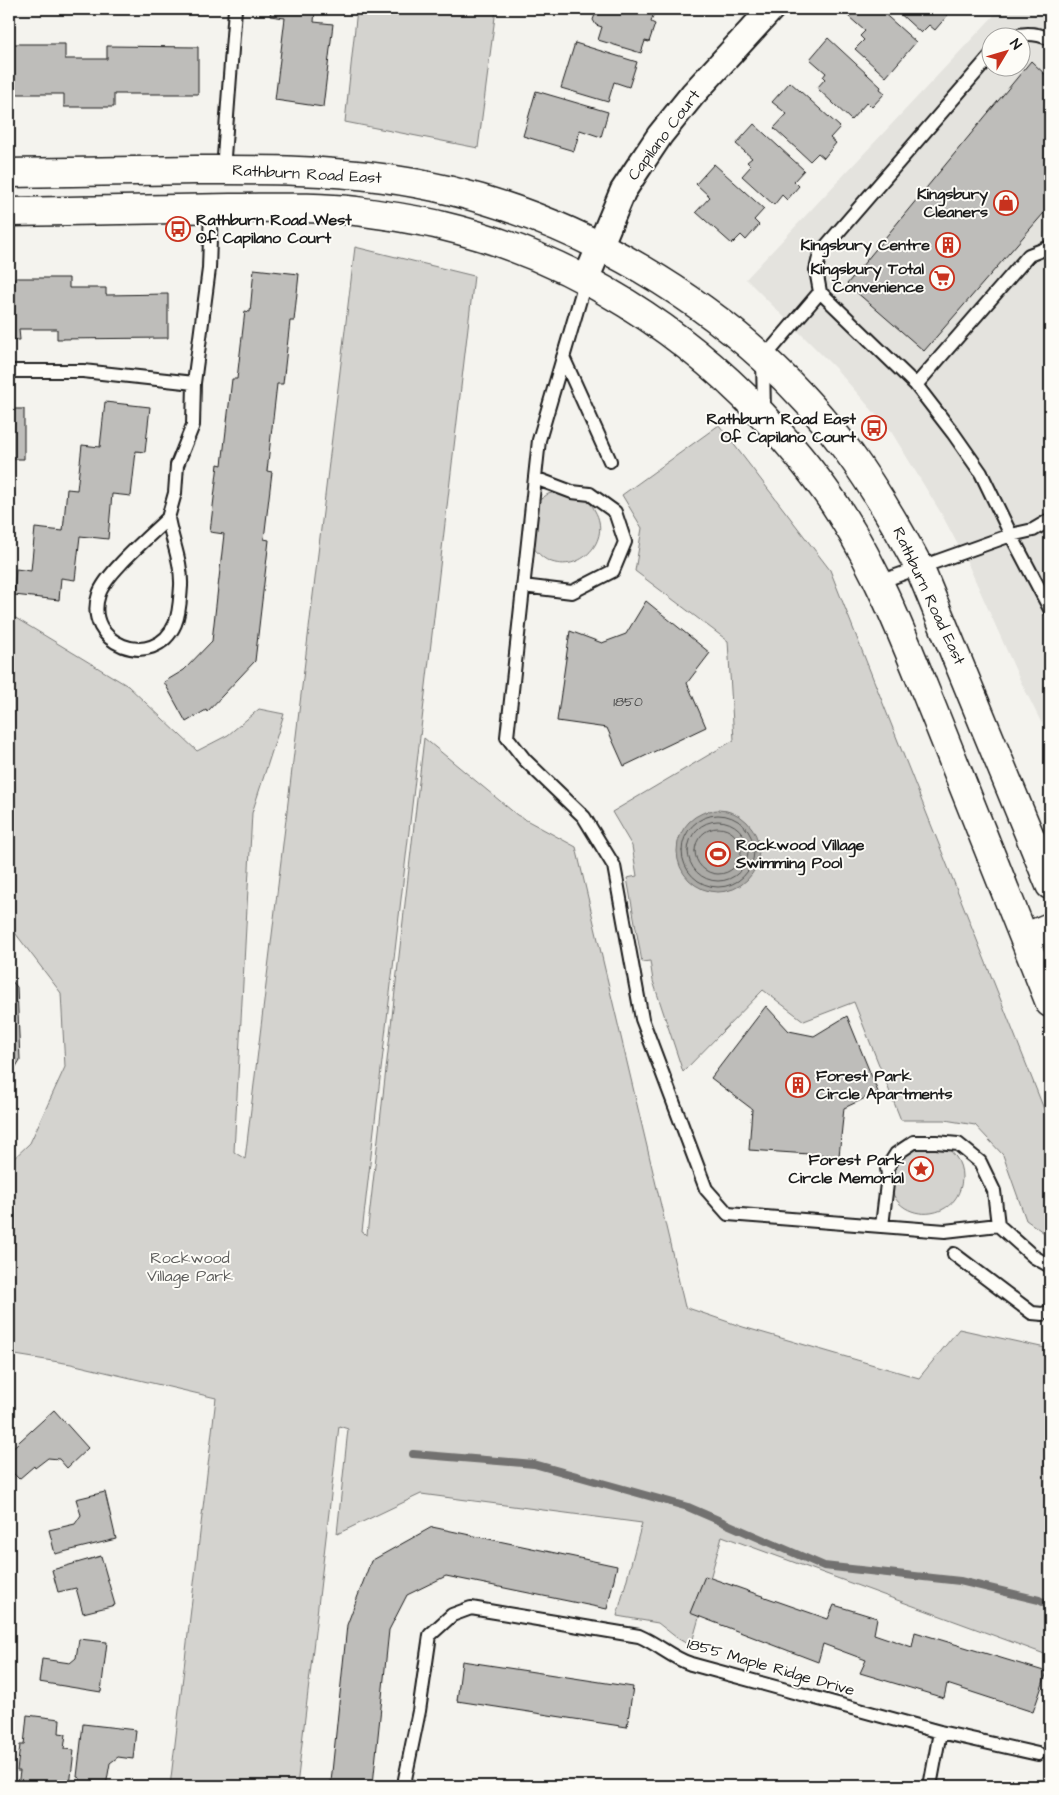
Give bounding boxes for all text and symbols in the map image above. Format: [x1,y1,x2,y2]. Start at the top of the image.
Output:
north arrow [982,28,1032,78]
text: N [1005,35,1026,54]
street label: Capilano Court [623,85,706,185]
street label: Rathburn Road East [232,159,383,189]
place label: Kingsbury Cleaners [917,183,988,223]
shop icon: Kingsbury Cleaners [993,190,1019,216]
place label: Rathburn Road West Of Capilano Court [196,209,352,249]
bus stop icon: Rathburn Road West Of Capilano Court [165,216,191,242]
building icon: Kingsbury Centre [935,232,961,258]
place label: Kingsbury Centre [801,234,930,258]
place label: Kingsbury Total Convenience [810,258,924,298]
supermarket icon: Kingsbury Total Convenience [929,265,955,291]
place label: Rathburn Road East Of Capilano Court [706,408,857,448]
bus stop icon: Rathburn Road East Of Capilano Court [861,415,887,441]
street label: Rathburn Road East [887,524,971,669]
house number: 1850 [613,692,643,712]
place label: Rockwood Village Swimming Pool [735,834,865,876]
sports icon: Rockwood Village Swimming Pool [705,841,731,867]
place label: Forest Park Circle Apartments [816,1065,952,1105]
building icon: Forest Park Circle Apartments [785,1072,811,1098]
place label: Forest Park Circle Memorial [788,1149,904,1189]
place icon: Forest Park Circle Memorial [908,1156,934,1182]
park label: Rockwood Village Park [147,1247,233,1288]
street label: 1855 Maple Ridge Drive [684,1633,858,1703]

